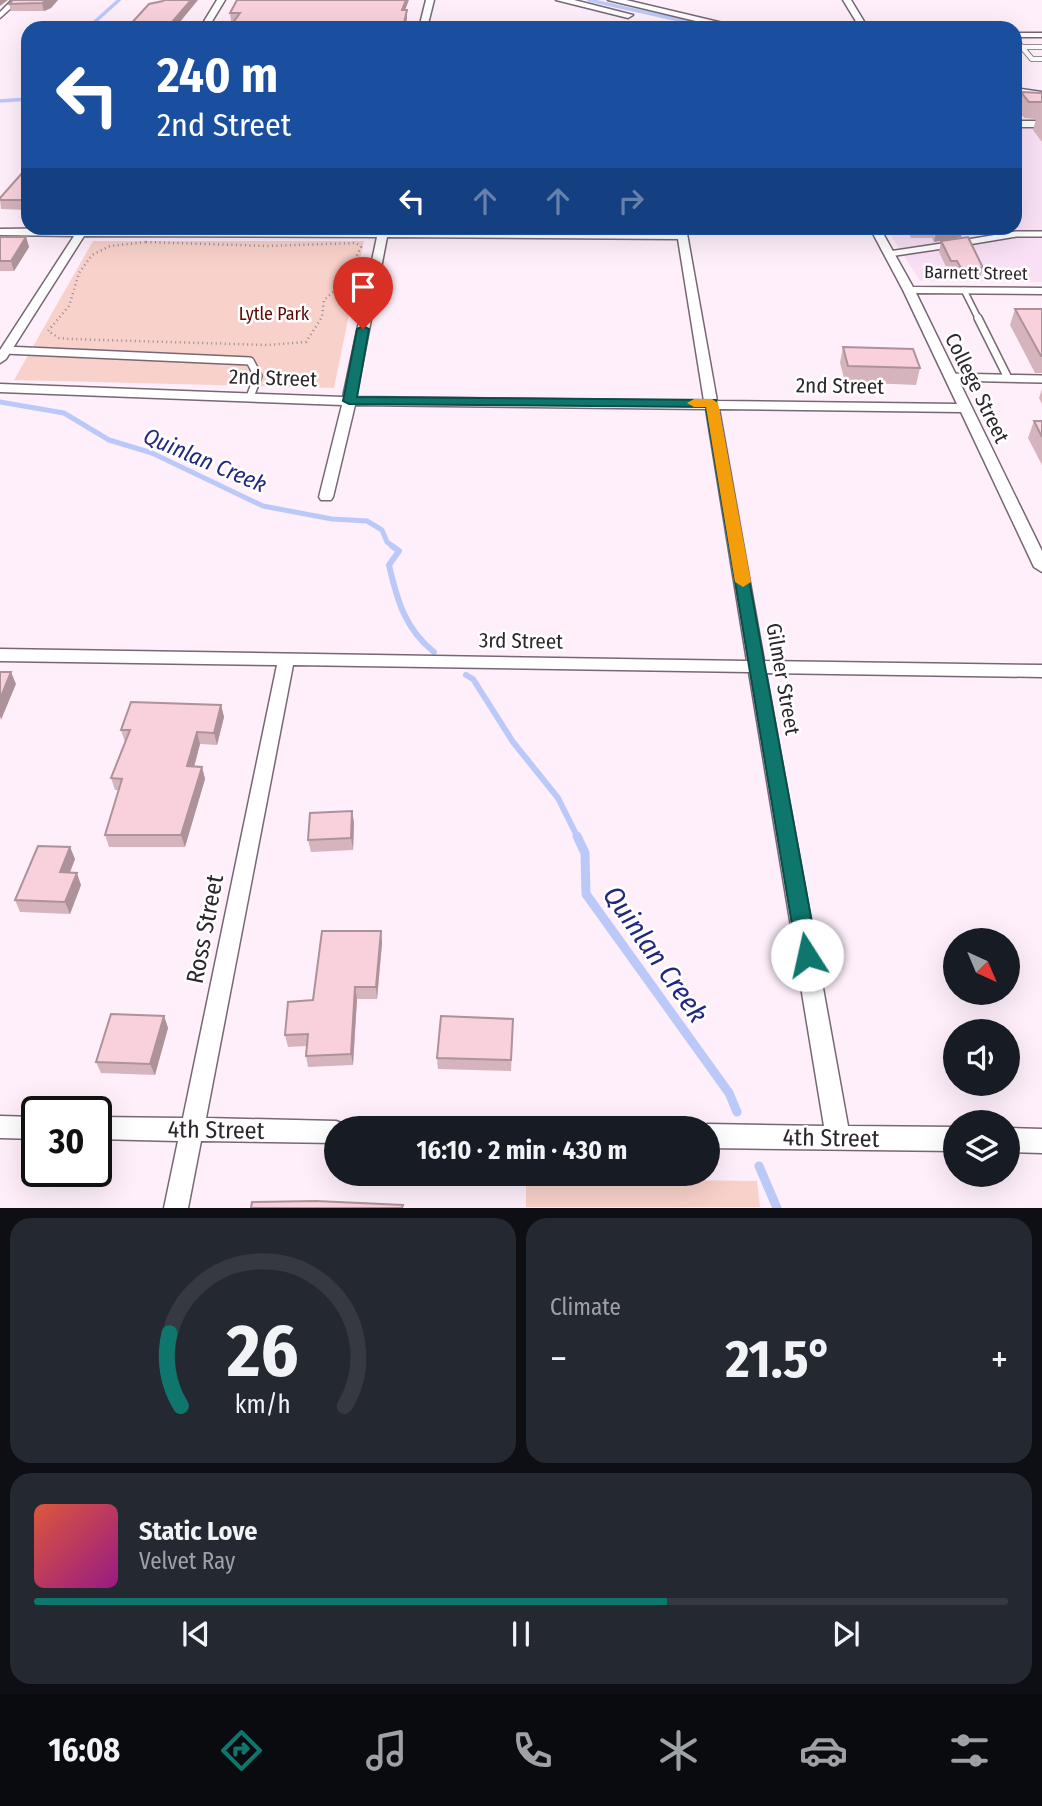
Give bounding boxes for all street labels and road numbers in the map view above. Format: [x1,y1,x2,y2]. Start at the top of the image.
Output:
street label: Barnett Street [924,261,1028,285]
street label: College Street [939,329,1015,447]
street label: 2nd Street [228,363,318,393]
street label: 2nd Street [796,372,884,400]
street label: Gilmer Street [760,621,806,737]
street label: 3rd Street [479,627,563,655]
street label: Ross Street [181,872,229,986]
street label: 4th Street [167,1115,265,1145]
street label: 4th Street [782,1123,880,1153]

